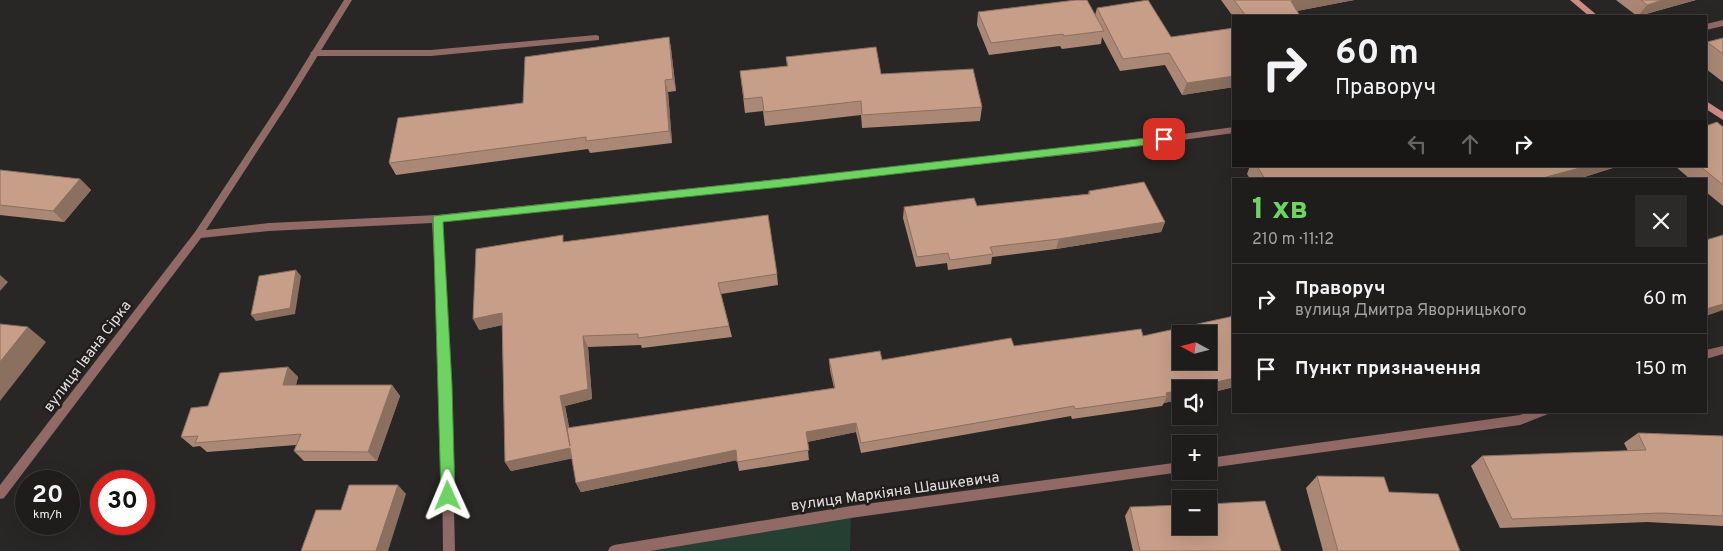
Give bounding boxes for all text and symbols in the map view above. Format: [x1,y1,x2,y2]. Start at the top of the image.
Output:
text: 60 m [1335,32,1419,76]
icon: right [1252,35,1317,100]
text: Праворуч [1335,75,1436,102]
pin [1143,118,1185,160]
icon: arrive [1150,125,1178,153]
icon: left [1403,130,1431,158]
icon: ahead [1456,130,1484,158]
icon: right [1509,130,1537,158]
text: 1 хв [1252,192,1308,229]
button: close [1635,195,1687,247]
text: 210 m · 11:12 [1252,230,1334,250]
text: Праворуч [1295,277,1386,301]
icon: right [1252,285,1280,313]
text: 60 m [1643,287,1687,311]
street label: вулиця Івана Сірка [40,297,136,416]
text: вулиця Дмитра Яворницького [1295,301,1526,321]
north arrow [1172,325,1218,370]
map controls [1172,325,1217,535]
icon: arrive [1252,355,1280,383]
text: Пункт призначення [1295,357,1481,381]
text: 150 m [1635,357,1687,381]
button: sound [1172,380,1217,425]
button: + [1172,435,1217,480]
street label: вулиця Маркіяна Шашкевича [790,468,1001,517]
position arrow [421,469,473,521]
speed limit sign: 30 [90,470,155,535]
text: 20 [32,480,63,512]
button: − [1172,490,1217,535]
text: km/h [33,507,62,523]

